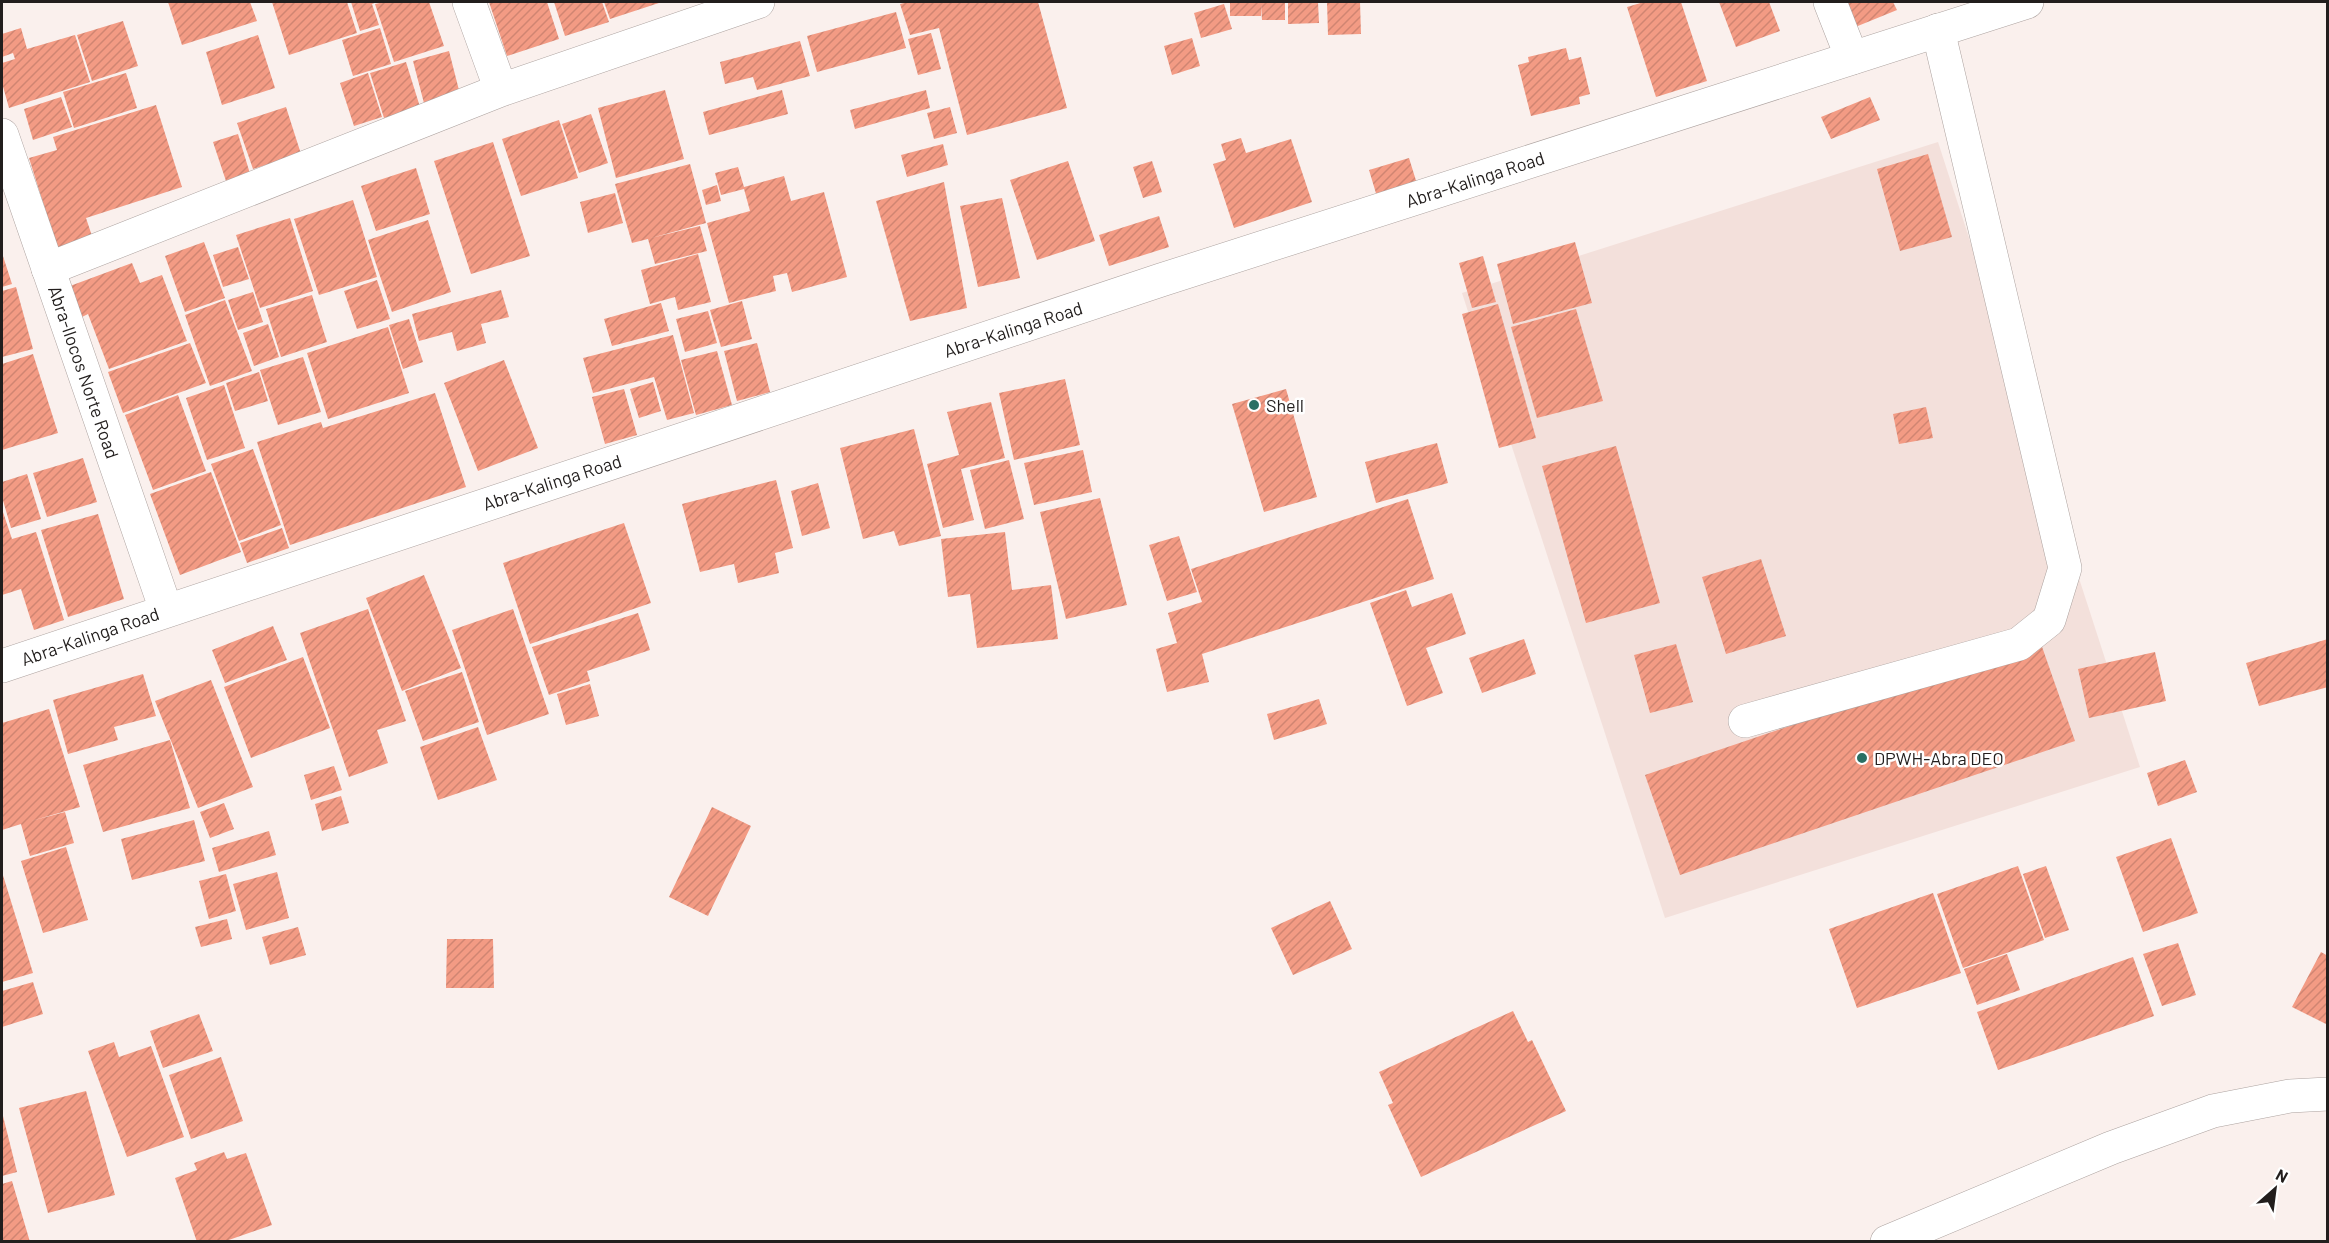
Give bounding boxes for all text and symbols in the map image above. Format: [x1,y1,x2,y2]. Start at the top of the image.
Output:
street label: Abra-Kalinga Road [1403,146,1547,212]
street label: Abra-Ilocos Norte Road [44,283,124,461]
street label: Abra-Kalinga Road [941,296,1085,362]
place label: Shell [1266,394,1304,416]
marker: Shell [1247,398,1261,412]
street label: Abra-Kalinga Road [480,449,624,515]
street label: Abra-Kalinga Road [18,602,162,670]
place label: DPWH-Abra DEO [1874,747,2004,769]
marker: DPWH-Abra DEO [1855,751,1869,765]
north arrow [2245,1159,2305,1219]
text: N [2273,1164,2291,1186]

